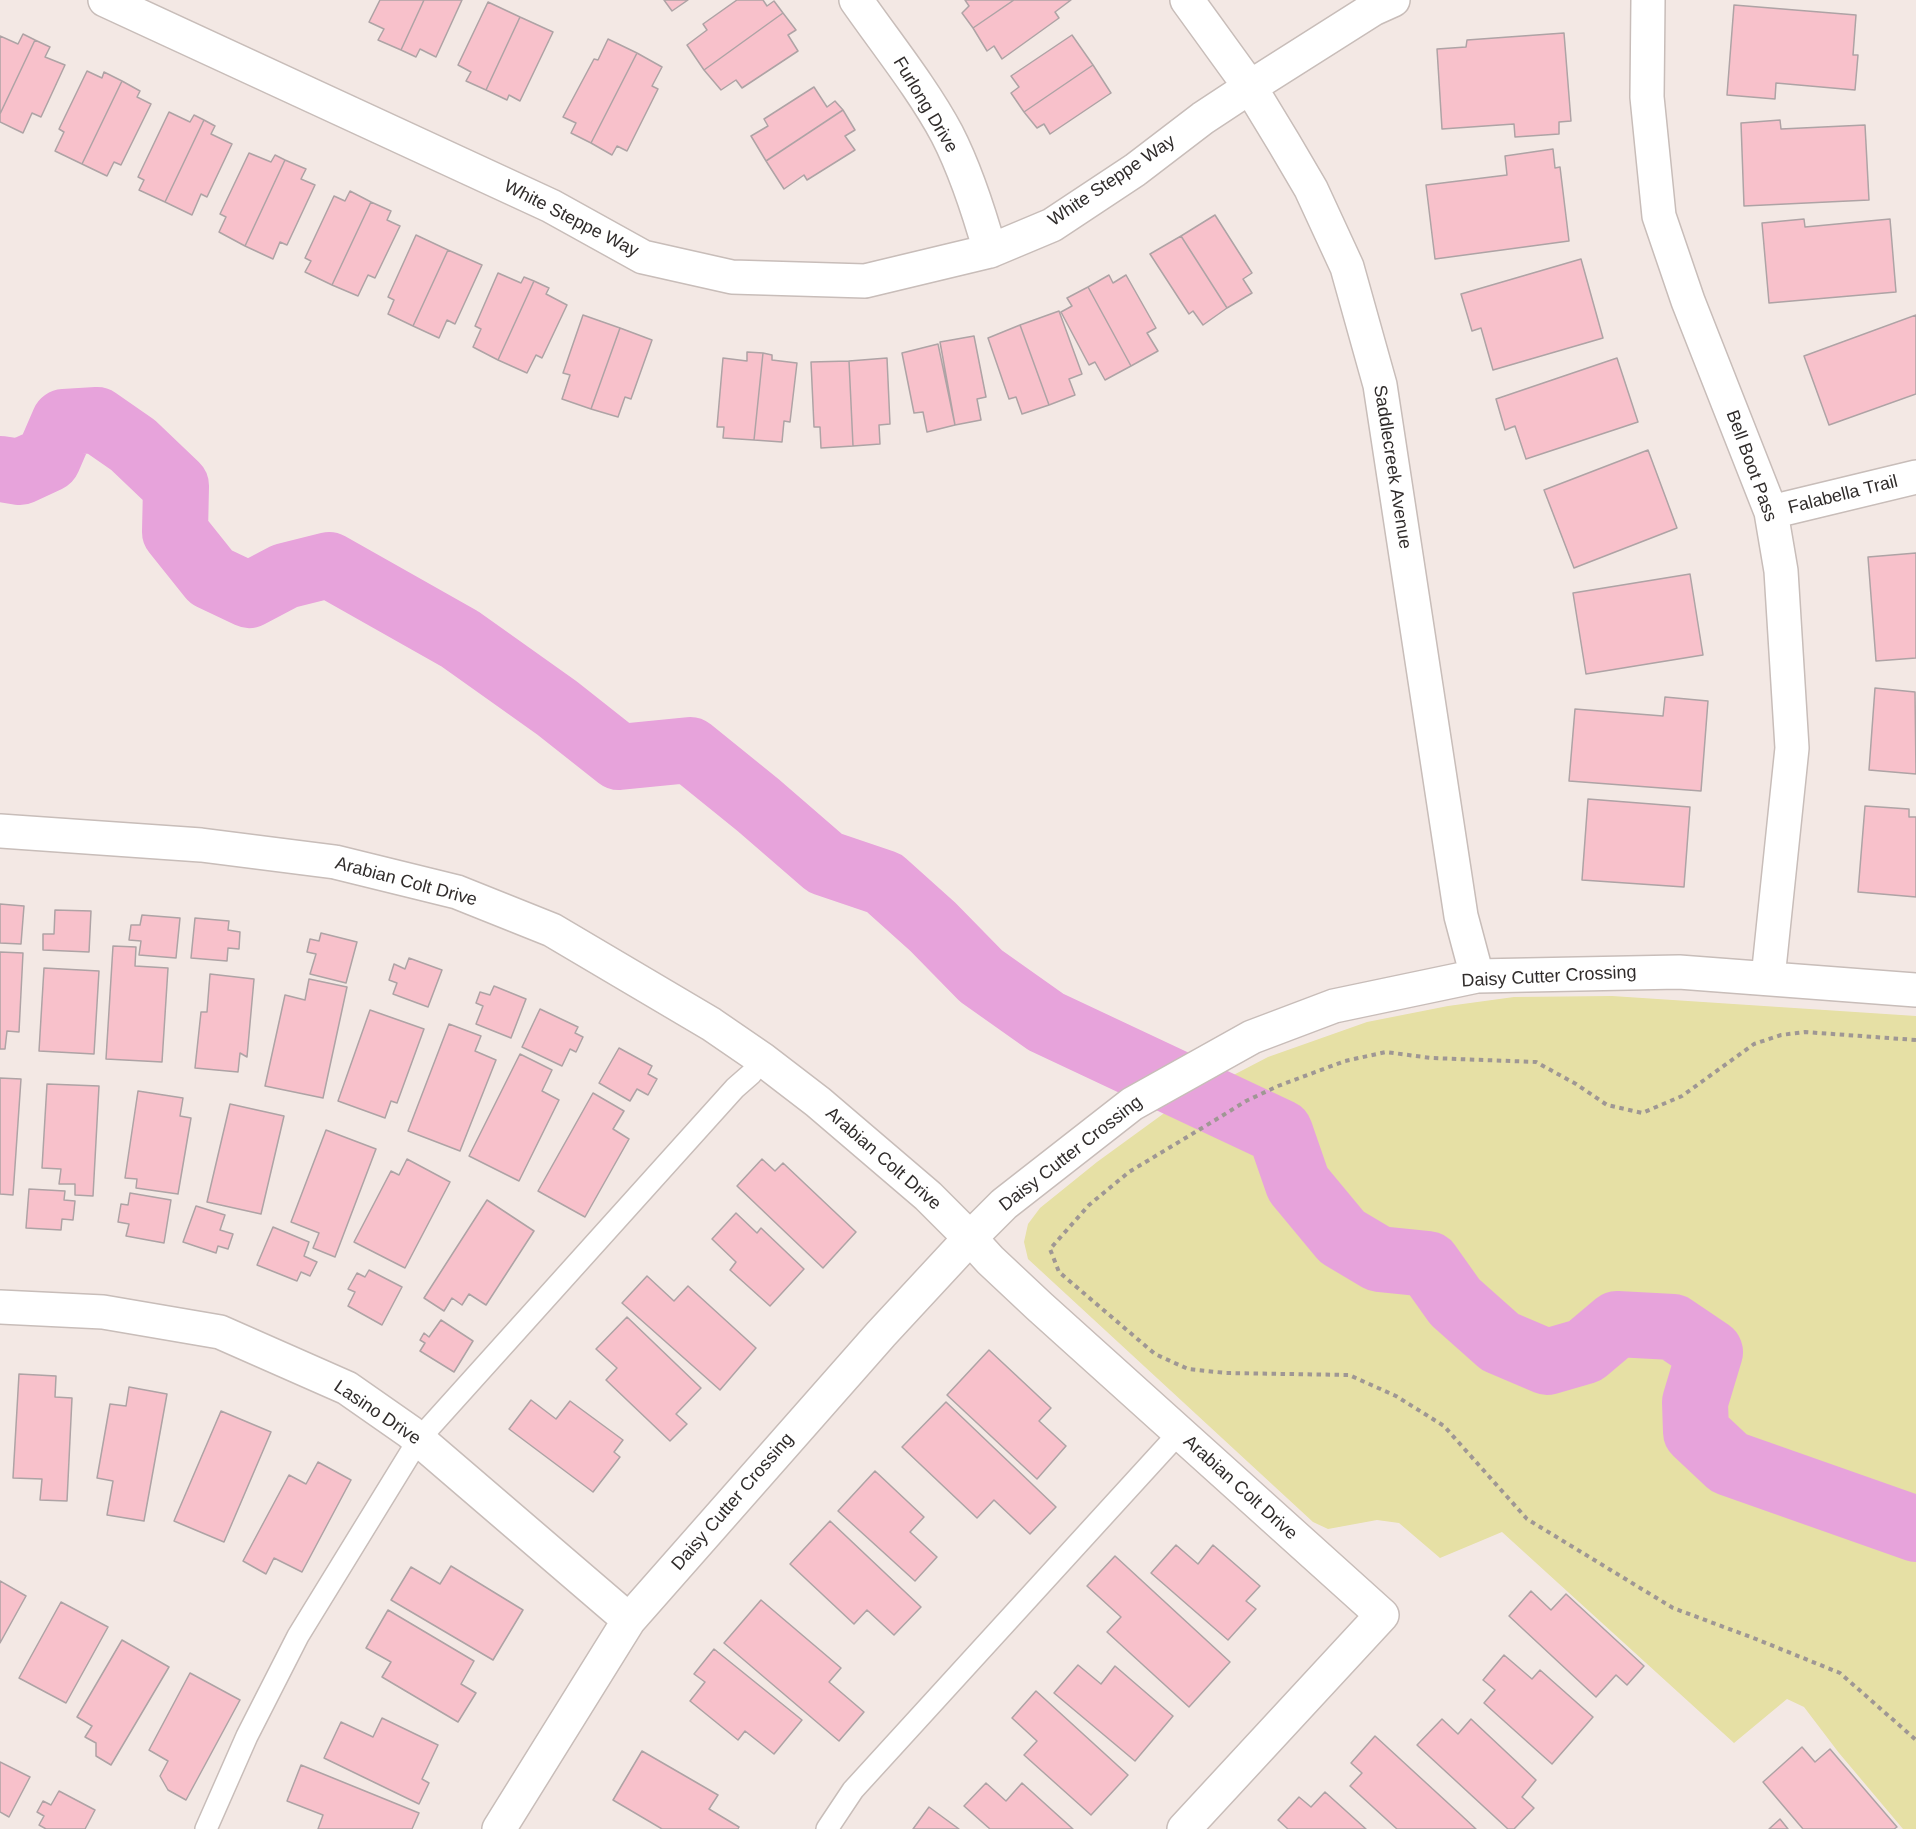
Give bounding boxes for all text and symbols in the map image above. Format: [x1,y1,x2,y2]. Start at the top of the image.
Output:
street label: Furlong Drive [888,53,962,157]
street label: White Steppe Way [1044,131,1180,231]
street label: White Steppe Way [500,176,642,262]
street label: Saddlecreek Avenue [1368,383,1416,551]
street label: Bell Boot Pass [1721,407,1781,525]
street label: Falabella Trail [1786,471,1900,519]
street label: Arabian Colt Drive [333,853,479,911]
street label: Daisy Cutter Crossing [1461,962,1637,992]
street label: Daisy Cutter Crossing [995,1092,1147,1216]
street label: Arabian Colt Drive [821,1103,945,1215]
street label: Lasino Drive [329,1376,425,1450]
street label: Daisy Cutter Crossing [667,1429,799,1575]
street label: Arabian Colt Drive [1179,1431,1301,1545]

